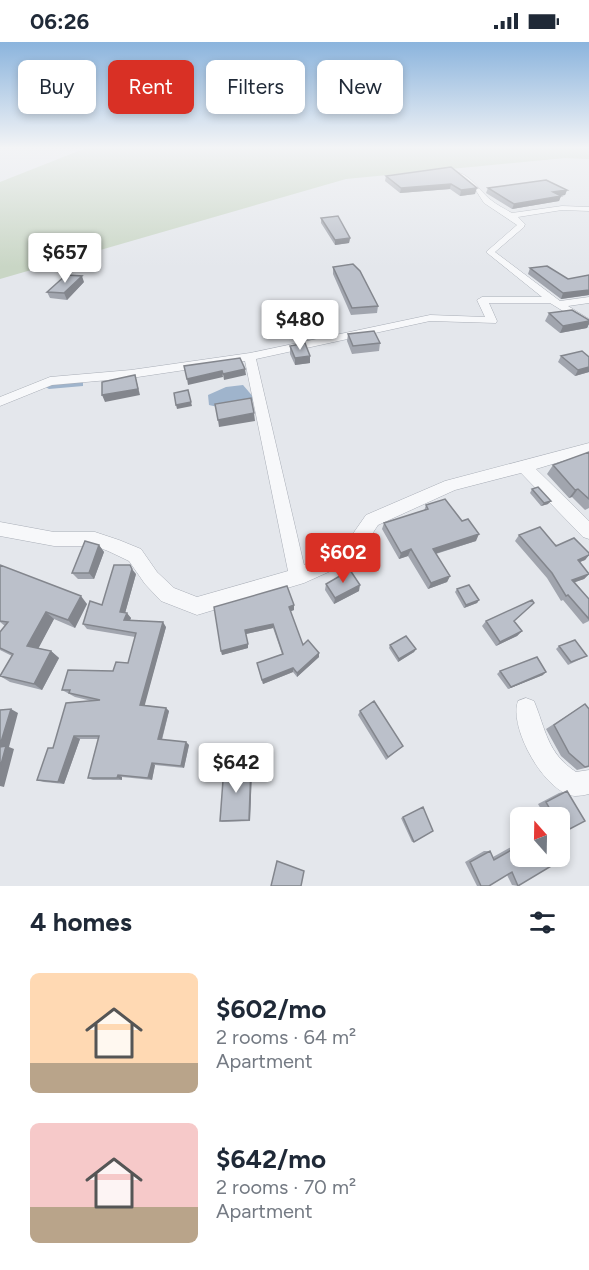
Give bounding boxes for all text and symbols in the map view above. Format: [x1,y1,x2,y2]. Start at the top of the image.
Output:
text: 06:26 [30,8,89,35]
chip: Buy [18,60,96,114]
chip: Rent [108,60,194,114]
chip: Filters [206,60,305,114]
chip: New [317,60,403,114]
pin: $657 [29,233,101,284]
text: $657 [42,240,88,264]
pin: $480 [264,300,336,351]
text: $480 [276,307,324,331]
pin: $602 [307,533,379,584]
text: $602 [319,540,367,564]
pin: $642 [200,743,272,794]
text: $642 [213,750,259,774]
north arrow [510,807,570,867]
map controls [510,807,570,867]
text: 4 homes [30,906,132,938]
icon: filters [526,906,559,939]
text: $602/mo [216,993,326,1025]
icon: home [78,997,150,1069]
text: 2 rooms · 64 m² [216,1025,356,1049]
text: Apartment [216,1049,313,1073]
text: $642/mo [216,1143,326,1175]
icon: home [78,1147,150,1219]
text: 2 rooms · 70 m² [216,1175,356,1199]
text: Apartment [216,1199,313,1223]

